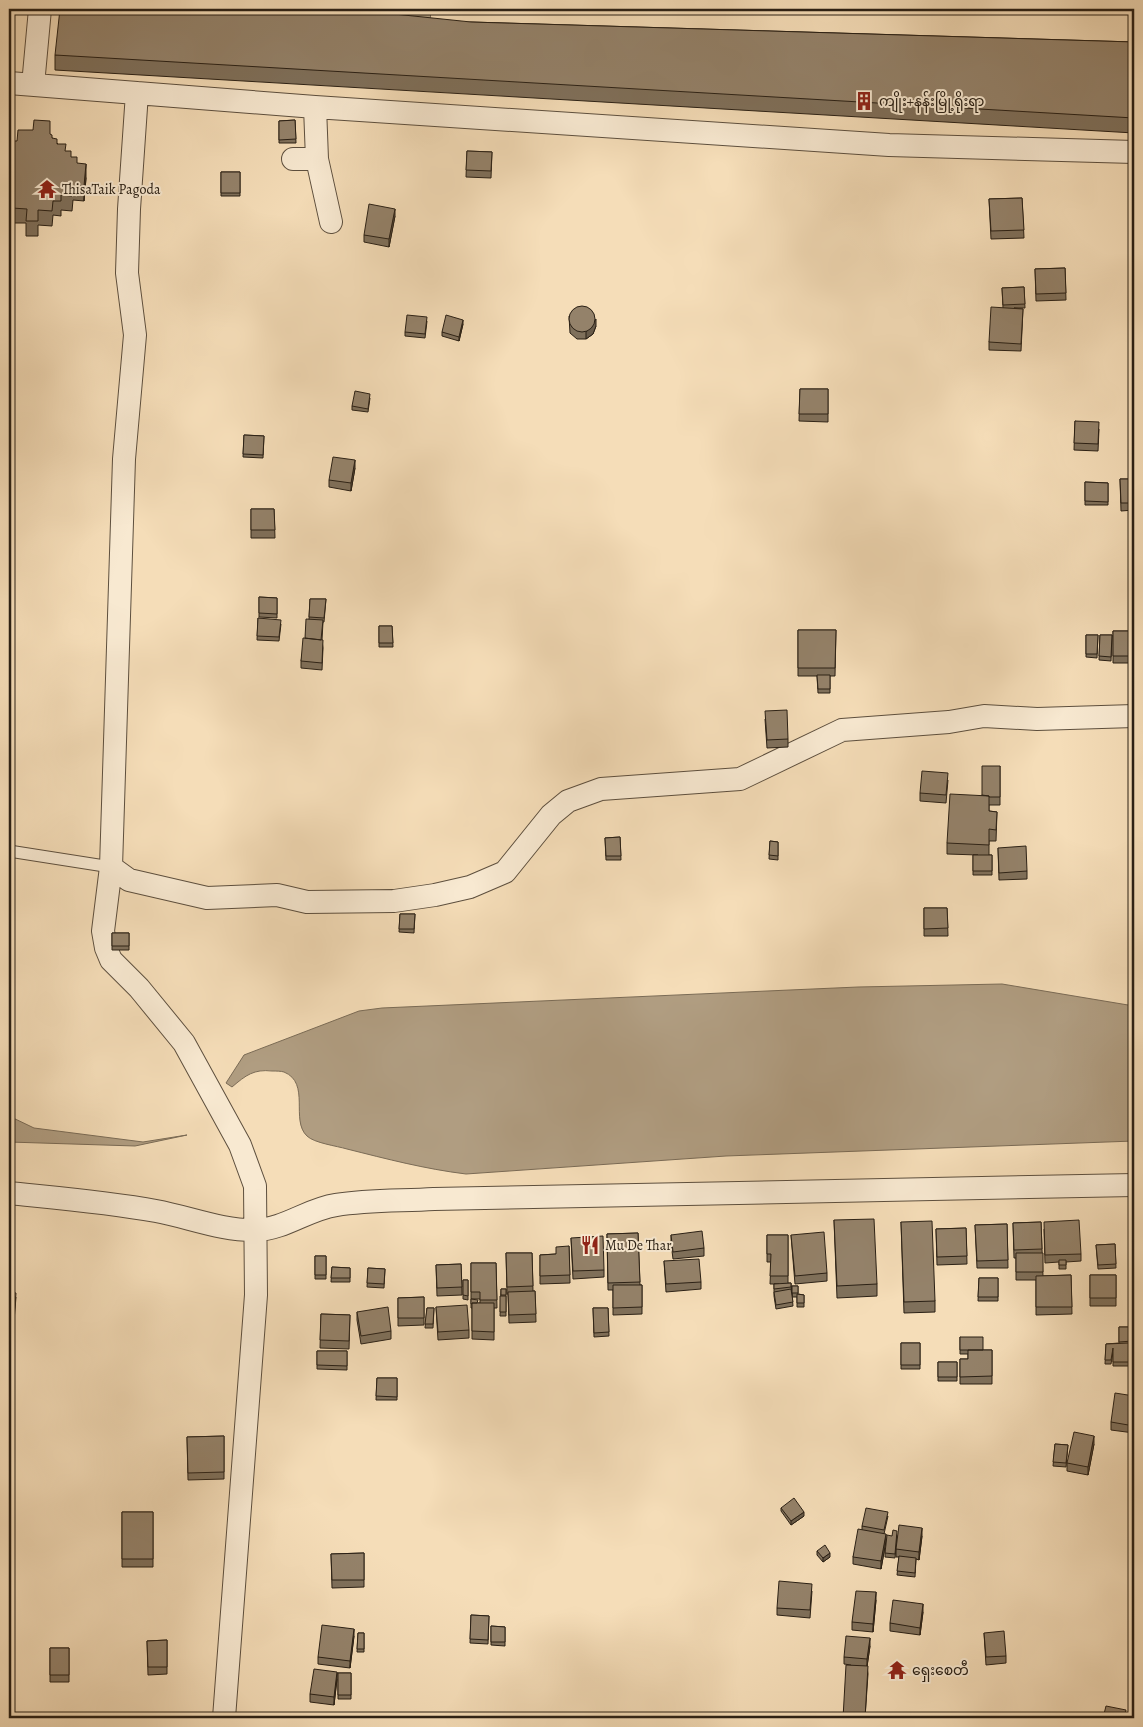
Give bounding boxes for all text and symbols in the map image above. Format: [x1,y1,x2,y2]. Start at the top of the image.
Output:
building icon: ကျိုး+နန်းမြို့ရိုးရာ [853,90,875,112]
place label: ကျိုး+နန်းမြို့ရိုးရာ [879,91,984,113]
temple icon: ThisaTaik Pagoda [36,178,58,200]
place label: ThisaTaik Pagoda [62,180,161,199]
restaurant icon: Mu De Thar [579,1234,601,1256]
place label: Mu De Thar [605,1236,672,1255]
temple icon: ရှေးစေတီ [886,1659,908,1681]
place label: ရှေးစေတီ [912,1660,969,1682]

